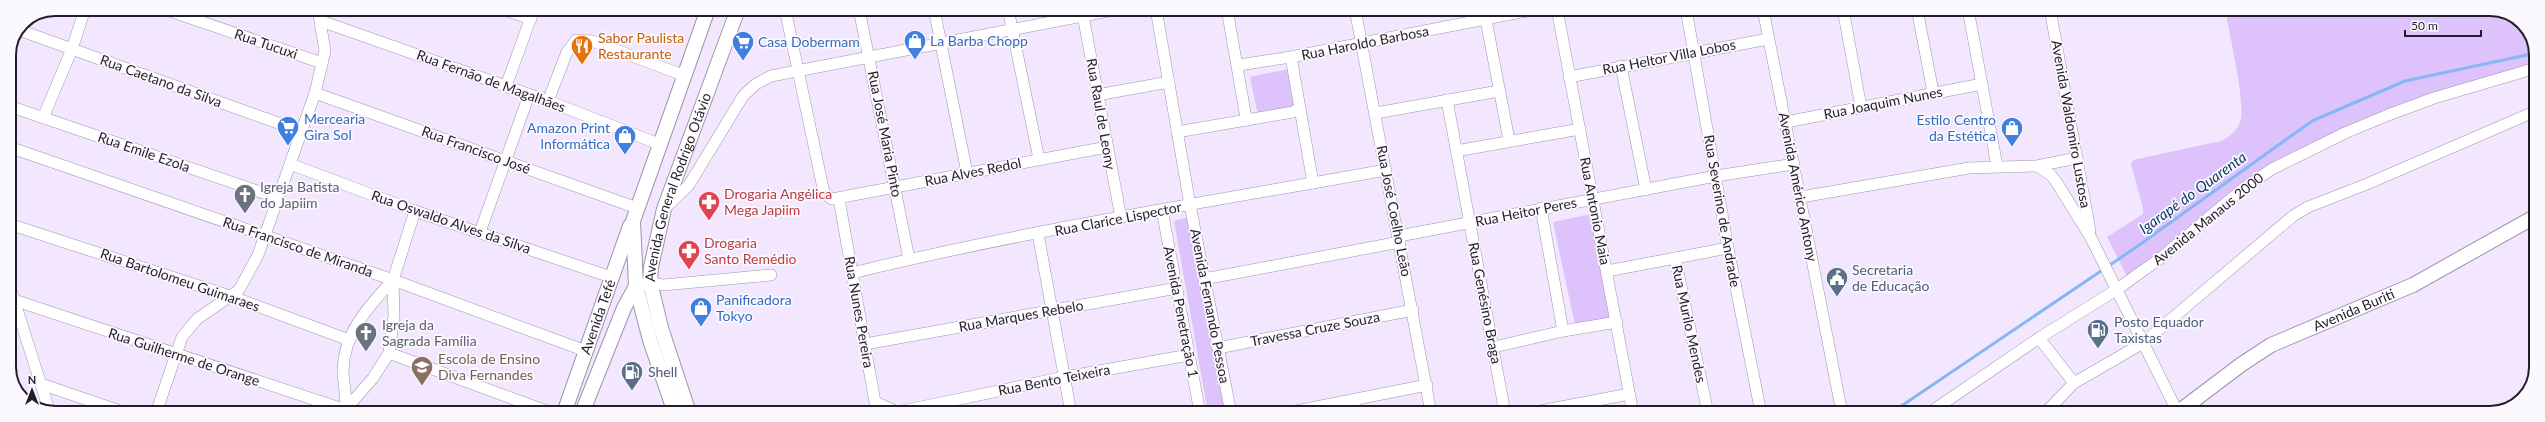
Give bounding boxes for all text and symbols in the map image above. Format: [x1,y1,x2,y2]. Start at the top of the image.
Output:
scale bar [2405,12,2481,38]
text: 50 m [2411,18,2438,33]
street label: Rua Haroldo Barbosa [1300,22,1430,63]
street label: Rua Tucuxi [232,25,300,62]
shop icon: La Barba Chopp [902,28,928,61]
place label: Sabor Paulista Restaurante [598,29,684,62]
supermarket icon: Casa Dobermam [730,29,756,62]
place label: La Barba Chopp [930,32,1028,49]
restaurant icon: Sabor Paulista Restaurante [569,33,595,66]
place label: Casa Dobermam [758,33,860,50]
street label: Rua Heltor Villa Lobos [1601,35,1737,78]
street label: Avenida Waldomiro Lustosa [2048,39,2095,209]
street label: Rua Fernão de Magalhães [414,46,568,115]
street label: Rua Caetano da Silva [98,51,224,110]
street label: Rua Raul de Leony [1083,57,1120,172]
street label: Rua José Maria Pinto [865,69,906,198]
street label: Rua Joaquim Nunes [1822,83,1944,122]
street label: Avenida General Rodrigo Otávio [641,90,714,282]
place label: Mercearia Gira Sol [304,110,365,143]
street label: Avenida Américo Antony [1776,111,1821,264]
place label: Estilo Centro da Estética [1916,111,1996,144]
supermarket icon: Mercearia Gira Sol [275,114,301,147]
shop icon: Estilo Centro da Estética [1999,115,2025,148]
place label: Amazon Print Informática [527,119,610,152]
street label: Rua Francisco José [419,122,533,177]
shop icon: Amazon Print Informática [612,123,638,156]
street label: Rua Emile Ezola [96,128,193,175]
street label: Rua Severino de Andrade [1701,133,1744,288]
street label: Rua José Coelho Leão [1373,144,1416,278]
water label: Igarapé do Quarenta [2135,147,2250,237]
street label: Rua Alves Redol [923,154,1023,189]
street label: Rua Antonio Maia [1577,156,1614,266]
street label: Avenida Manaus 2000 [2149,169,2266,268]
place label: Igreja Batista do Japiim [260,178,340,211]
church icon: Igreja Batista do Japiim [232,182,258,215]
place label: Drogaria Angélica Mega Japiim [724,185,832,218]
street label: Rua Oswaldo Alves da Silva [369,186,533,257]
pharmacy icon: Drogaria Angélica Mega Japiim [696,189,722,222]
street label: Rua Heitor Peres [1474,193,1578,230]
street label: Rua Clarice Lispector [1053,198,1183,239]
street label: Rua Francisco de Miranda [221,213,376,280]
street label: Avenida Fernando Pessoa [1187,227,1234,385]
place label: Drogaria Santo Remédio [704,234,796,267]
pharmacy icon: Drogaria Santo Remédio [676,238,702,271]
street label: Rua Genésino Braga [1465,241,1506,365]
street label: Rua Bartolomeu Guimaraes [98,244,262,315]
street label: Avenida Penetração 1 [1160,245,1203,379]
street label: Rua Nunes Pereira [841,255,878,369]
place label: Secretaria de Educação [1852,261,1930,294]
street label: Rua Murilo Mendes [1669,263,1710,384]
public building icon: Secretaria de Educação [1824,265,1850,298]
street label: Avenida Tefé [576,277,619,356]
street label: Avenida Buriti [2310,285,2397,334]
place label: Panificadora Tokyo [716,291,792,324]
shop icon: Panificadora Tokyo [688,295,714,328]
street label: Rua Marques Rebelo [957,296,1085,335]
street label: Travessa Cruze Souza [1249,308,1381,349]
place label: Posto Equador Taxistas [2114,313,2204,346]
place label: Igreja da Sagrada Família [382,316,477,349]
fuel station icon: Posto Equador Taxistas [2085,317,2111,350]
church icon: Igreja da Sagrada Família [353,320,379,353]
street label: Rua Guilherme de Orange [106,324,262,389]
place label: Escola de Ensino Diva Fernandes [438,350,540,383]
school or university icon: Escola de Ensino Diva Fernandes [409,354,435,387]
fuel station icon: Shell [619,359,645,392]
street label: Rua Bento Teixeira [997,360,1111,399]
place label: Shell [648,363,677,380]
north arrow [12,370,52,410]
text: N [28,373,36,386]

